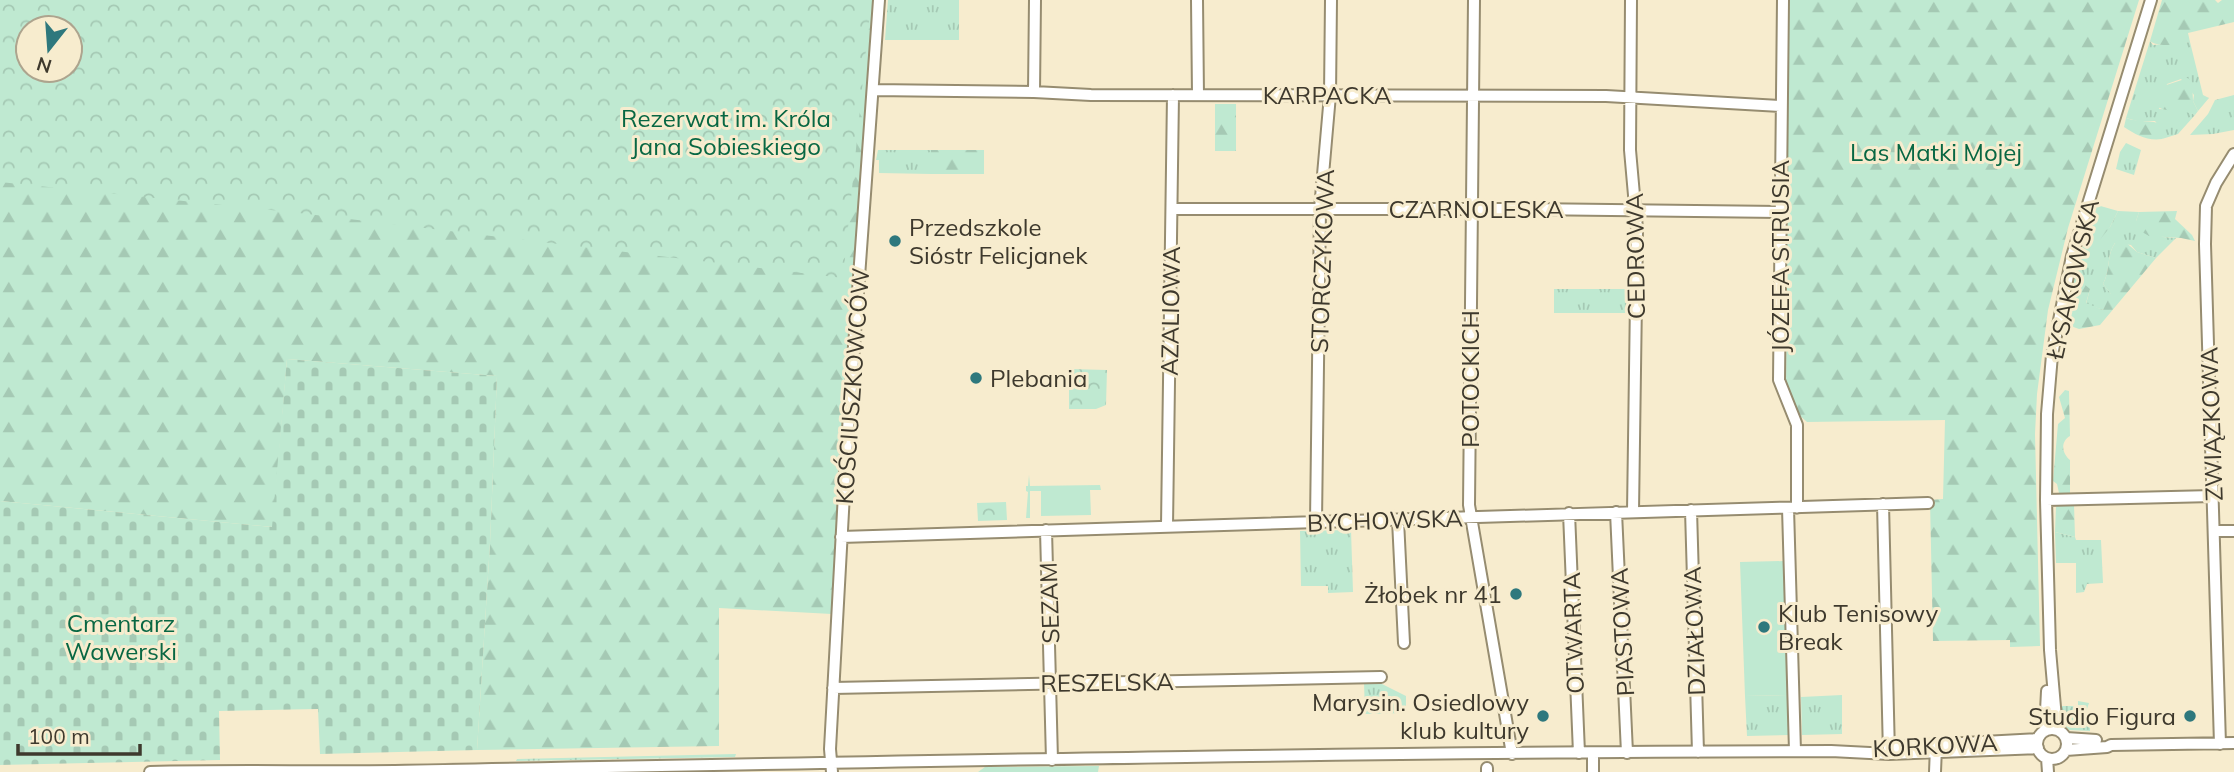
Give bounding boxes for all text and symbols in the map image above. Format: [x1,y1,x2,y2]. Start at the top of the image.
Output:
north arrow [14,14,84,84]
text: N [34,52,54,79]
street label: KARPACKA [1263,80,1392,110]
park label: Rezerwat im. Króla Jana Sobieskiego [621,103,831,161]
park label: Las Matki Mojej [1850,137,2022,167]
street label: JÓZEFA STRUSIA [1765,159,1795,352]
street label: STORCZYKOWA [1304,168,1340,354]
street label: CEDROWA [1619,192,1651,319]
street label: CZARNOLESKA [1388,194,1564,224]
street label: ŁYSAKOWSKA [2039,196,2105,363]
place label: Przedszkole Sióstr Felicjanek [909,212,1088,270]
marker: Przedszkole Sióstr Felicjanek [887,233,903,249]
street label: AZALIOWA [1154,246,1186,376]
street label: KOŚCIUSZKOWCÓW [829,267,875,505]
street label: POTOCKICH [1455,310,1485,448]
street label: ZWIĄZKOWA [2193,346,2229,502]
place label: Plebania [990,363,1087,393]
marker: Plebania [968,370,984,386]
street label: BYCHOWSKA [1307,502,1464,538]
street label: SEZAM [1033,562,1065,644]
street label: DZIAŁOWA [1677,566,1711,696]
street label: PIASTOWA [1604,567,1640,697]
street label: OTWARTA [1556,571,1590,694]
place label: Żłobek nr 41 [1364,579,1502,609]
marker: Żłobek nr 41 [1508,586,1524,602]
place label: Klub Tenisowy Break [1778,598,1939,656]
park label: Cmentarz Wawerski [65,608,177,666]
marker: Klub Tenisowy Break [1756,619,1772,635]
street label: RESZELSKA [1040,666,1174,698]
place label: Marysin. Osiedlowy klub kultury [1312,687,1529,745]
place label: Studio Figura [2028,701,2176,731]
marker: Marysin. Osiedlowy klub kultury [1535,708,1551,724]
marker: Studio Figura [2182,708,2198,724]
scale bar [18,712,140,756]
text: 100 m [28,723,90,749]
street label: KORKOWA [1872,727,1999,763]

